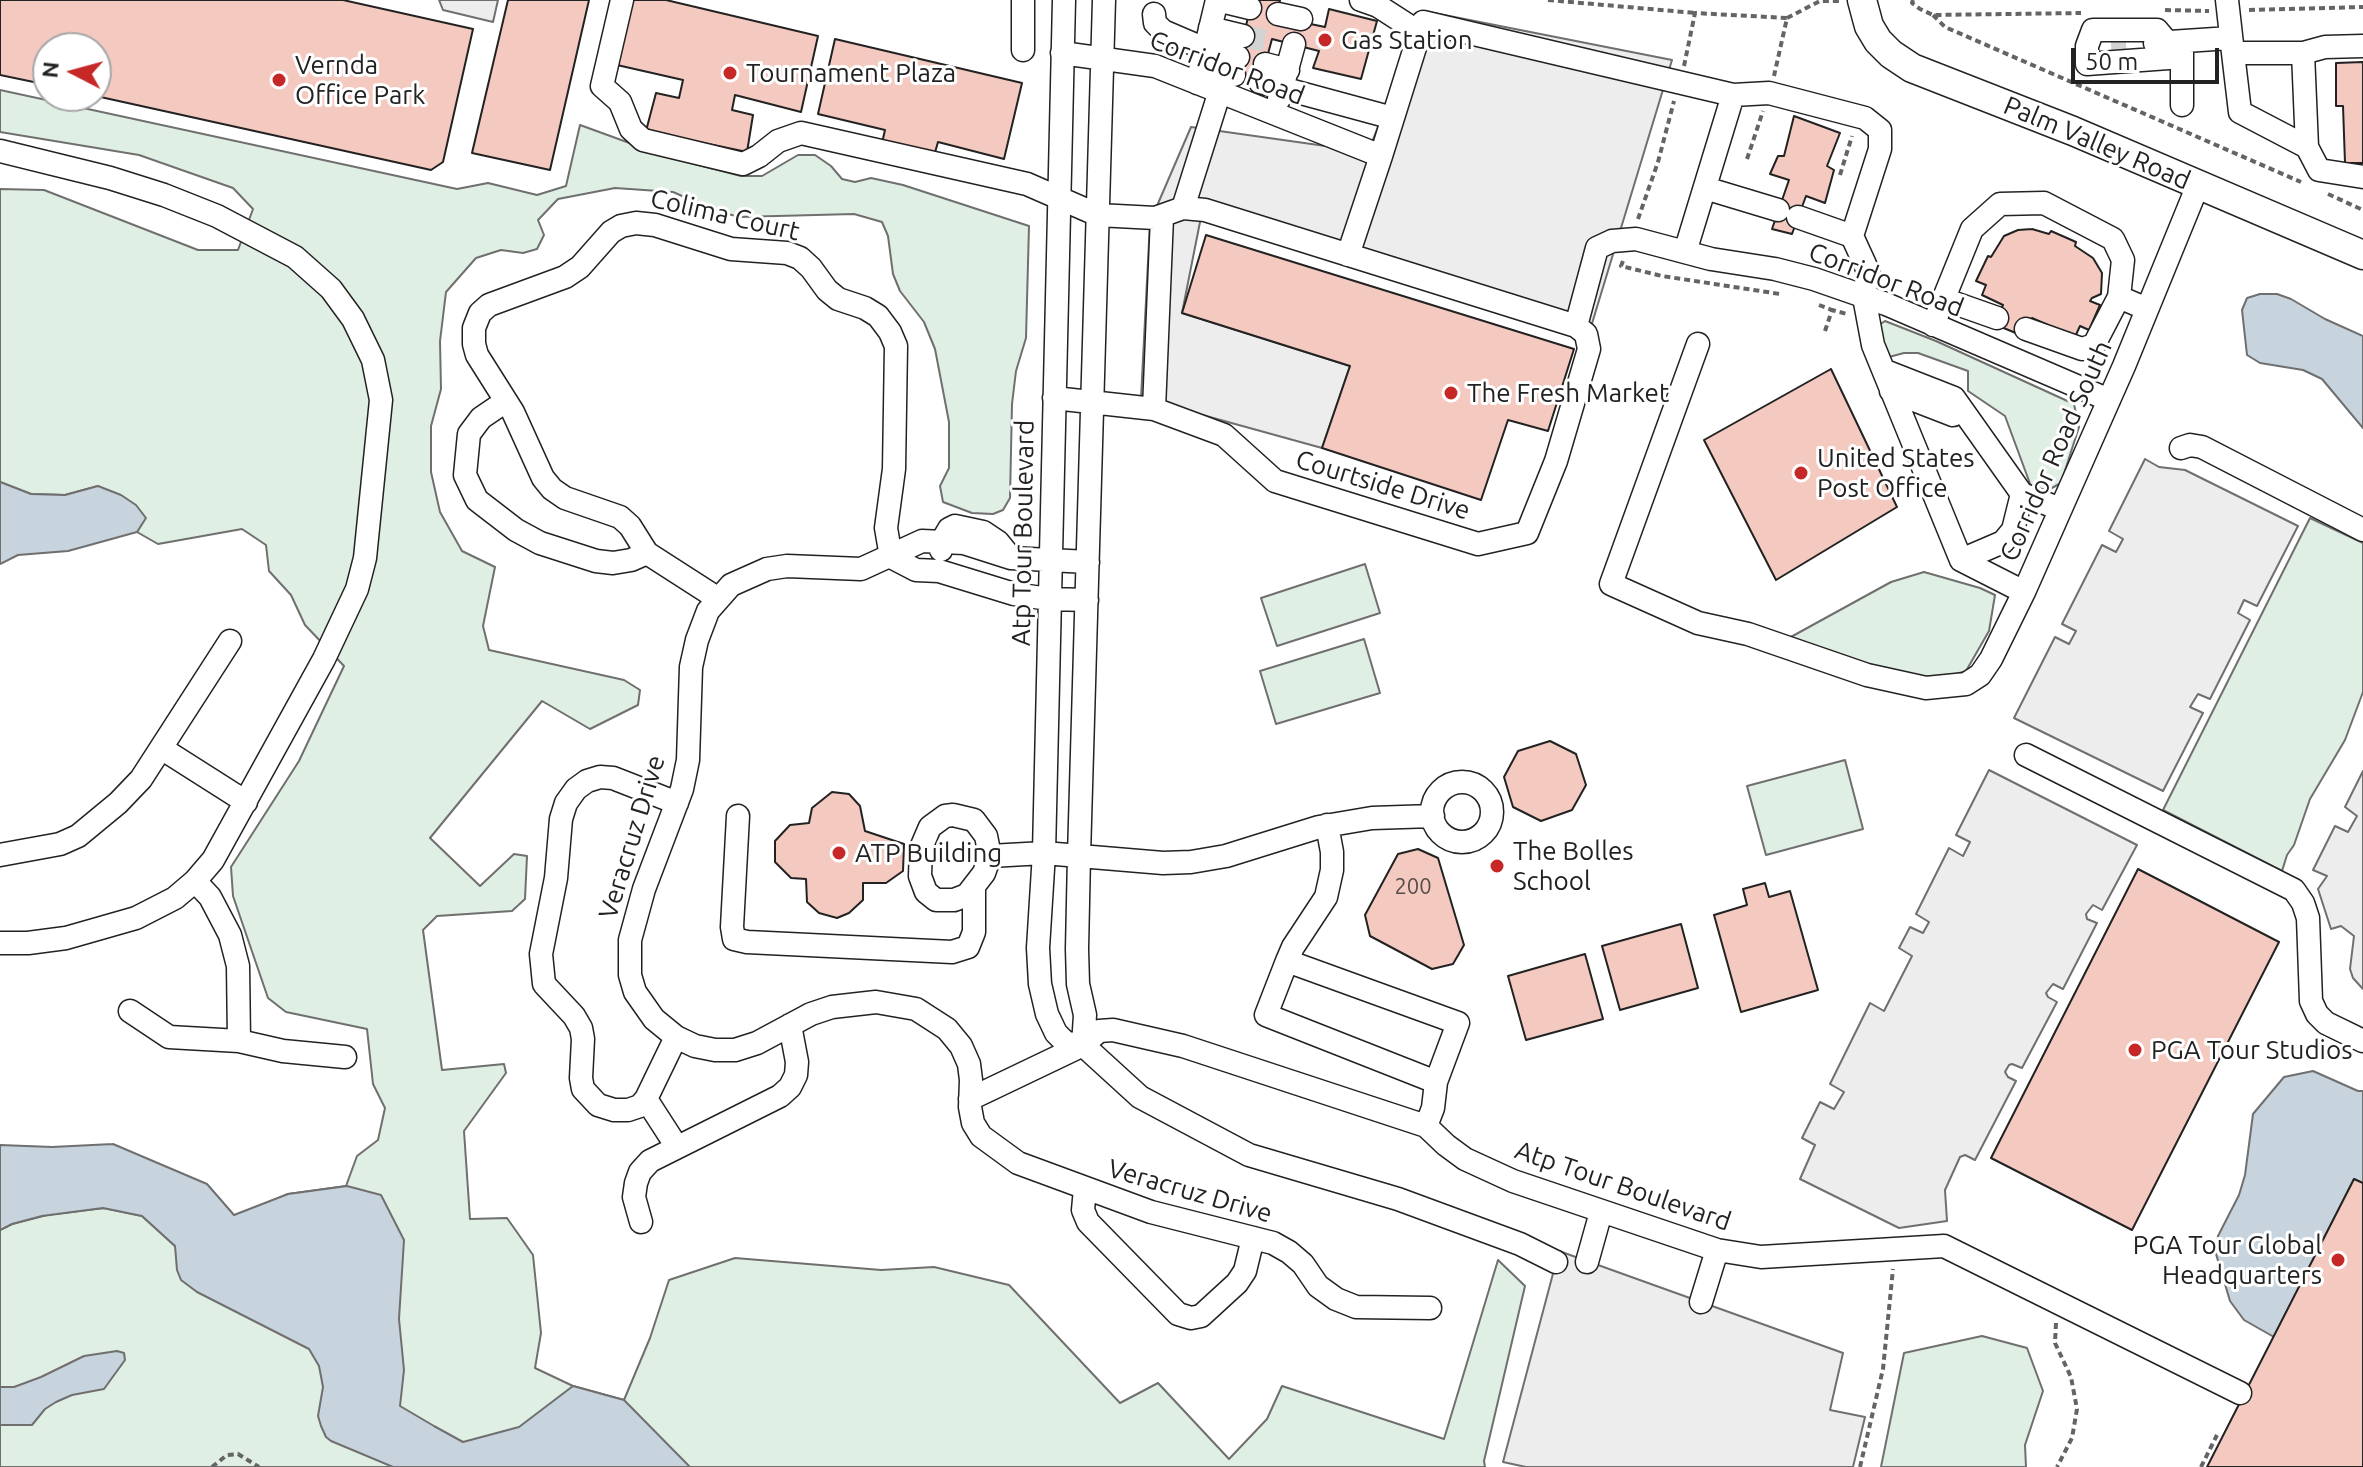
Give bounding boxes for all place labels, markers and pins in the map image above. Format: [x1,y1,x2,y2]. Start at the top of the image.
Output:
place label: Gas Station [1341,24,1473,56]
marker: Gas Station [1316,31,1334,49]
place label: Vernda Office Park [295,49,425,110]
place label: Tournament Plaza [746,57,956,89]
marker: Tournament Plaza [721,64,739,82]
marker: Vernda Office Park [270,71,288,89]
place label: The Fresh Market [1467,377,1669,409]
marker: The Fresh Market [1442,384,1460,402]
place label: United States Post Office [1817,442,1975,504]
marker: United States Post Office [1792,464,1810,482]
place label: The Bolles School [1513,835,1634,896]
place label: ATP Building [855,837,1002,869]
marker: ATP Building [830,844,848,862]
marker: The Bolles School [1488,857,1506,875]
place label: PGA Tour Studios [2151,1034,2352,1066]
marker: PGA Tour Studios [2126,1041,2144,1059]
place label: PGA Tour Global Headquarters [2133,1229,2322,1290]
marker: PGA Tour Global Headquarters [2329,1251,2347,1269]

